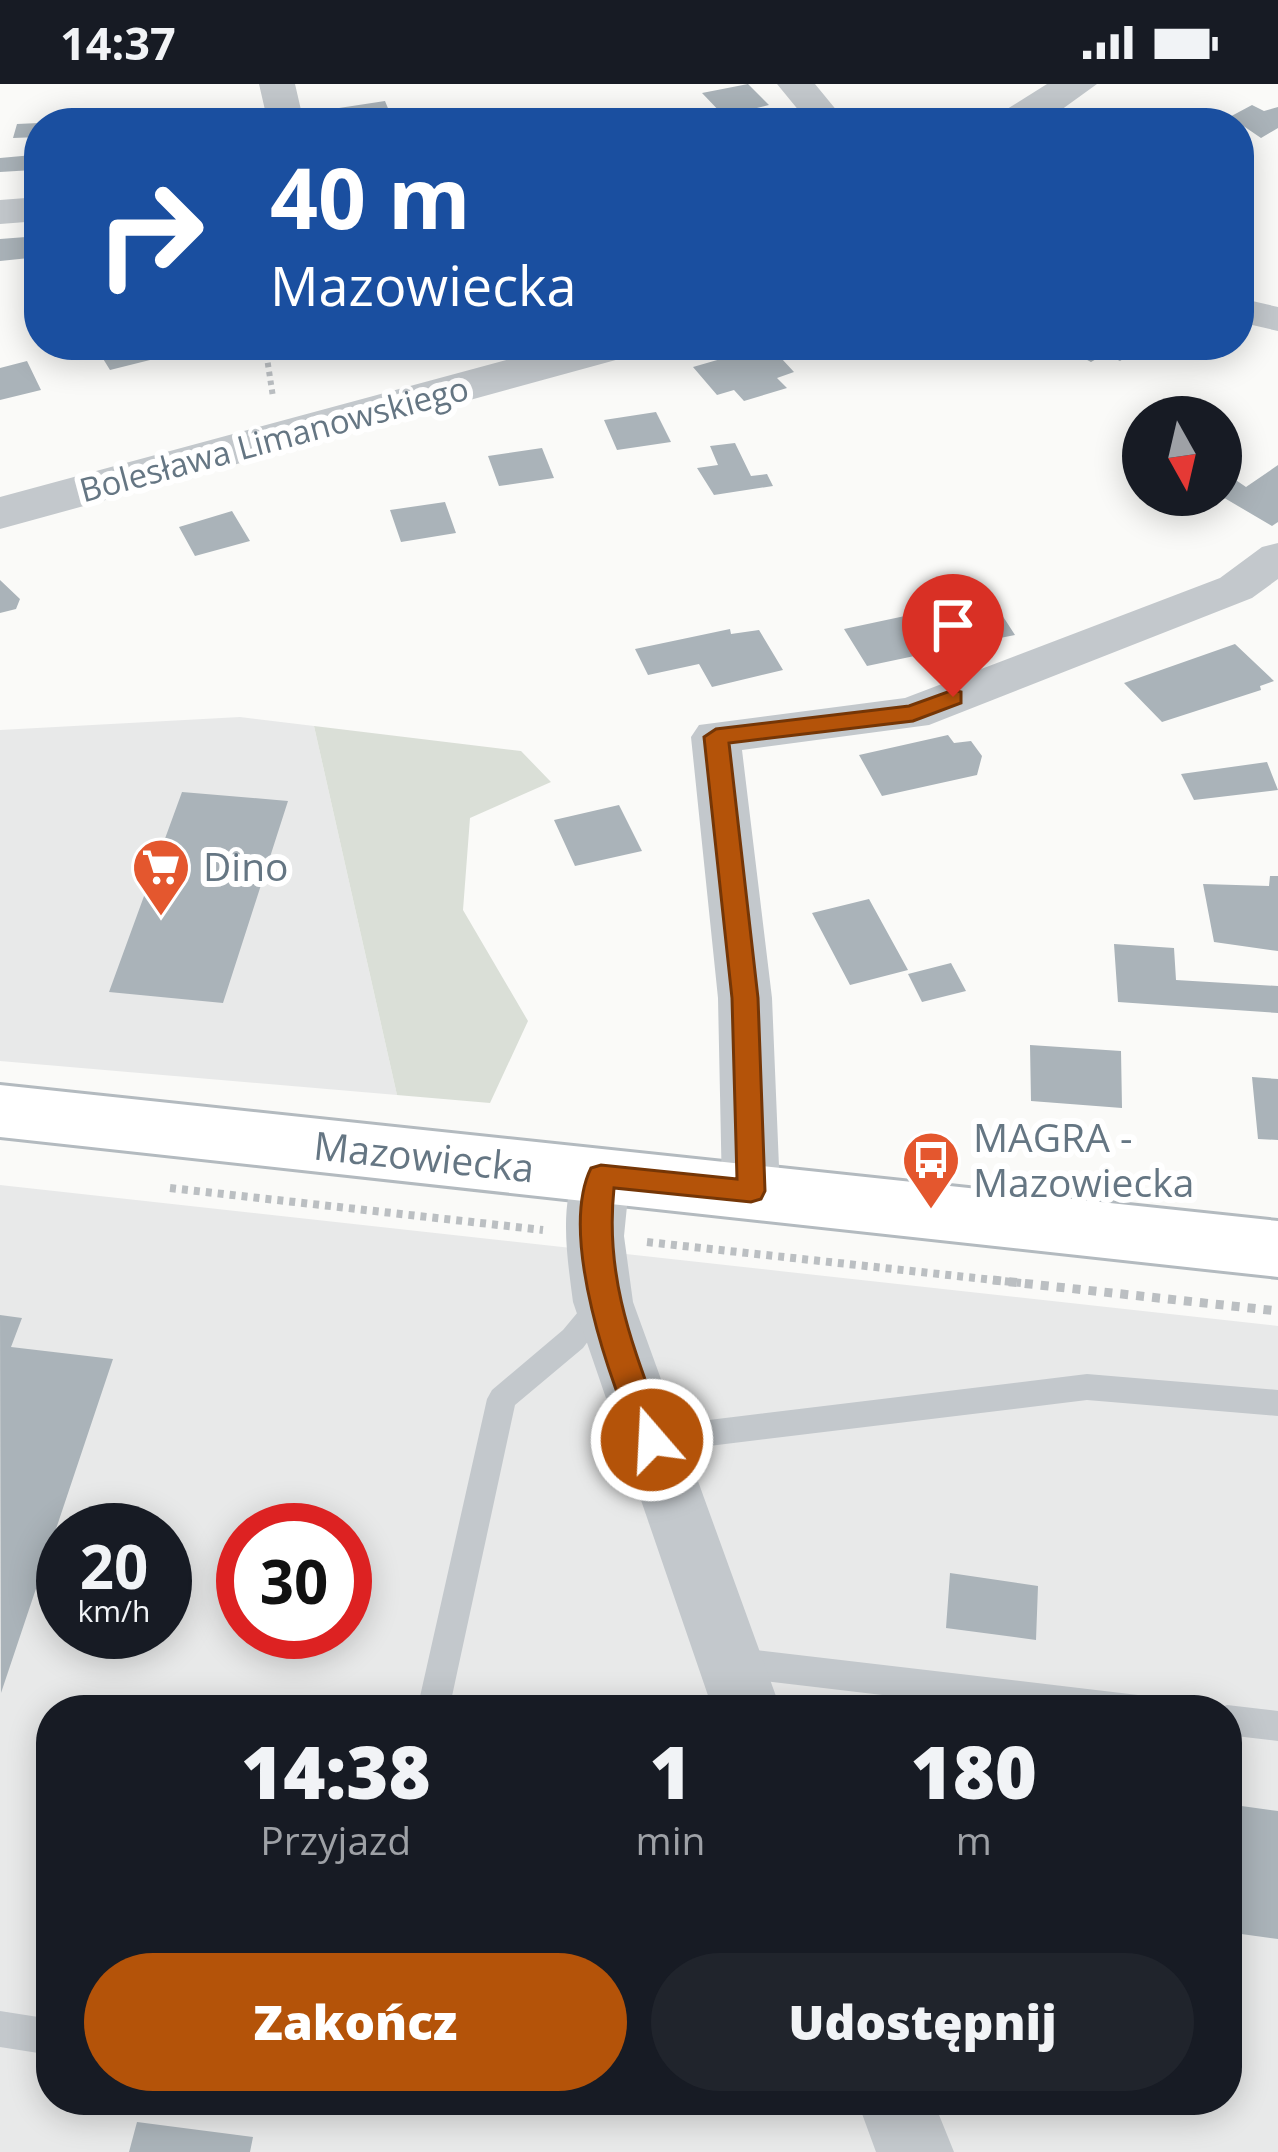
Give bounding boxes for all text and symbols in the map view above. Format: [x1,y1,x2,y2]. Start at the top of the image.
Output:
text: 14:37 [60,12,176,73]
text: 40 m [270,139,470,254]
icon: right [72,156,228,312]
text: Mazowiecka [270,248,576,322]
street label: Bolesława Limanowskiego [75,365,473,512]
north arrow [1122,396,1242,516]
map controls [1122,396,1242,516]
pin [902,574,1004,697]
icon: arrive [920,592,986,658]
supermarket icon: Dino [130,836,192,918]
place label: Dino [203,839,289,892]
place label: MAGRA - Mazowiecka [973,1110,1194,1208]
street label: Mazowiecka [311,1118,537,1193]
bus stop icon: MAGRA - Mazowiecka [900,1129,962,1211]
position arrow [589,1377,715,1503]
speed limit sign: 30 [216,1503,372,1659]
text: 20 [80,1525,148,1607]
text: km/h [78,1590,150,1631]
text: 14:38 [241,1722,431,1820]
text: 1 [649,1722,692,1820]
text: 180 [910,1722,1037,1820]
text: Przyjazd [260,1813,411,1866]
text: min [636,1813,705,1866]
text: m [956,1813,992,1866]
button: Zakończ [84,1953,627,2091]
button: Udostępnij [651,1953,1194,2091]

